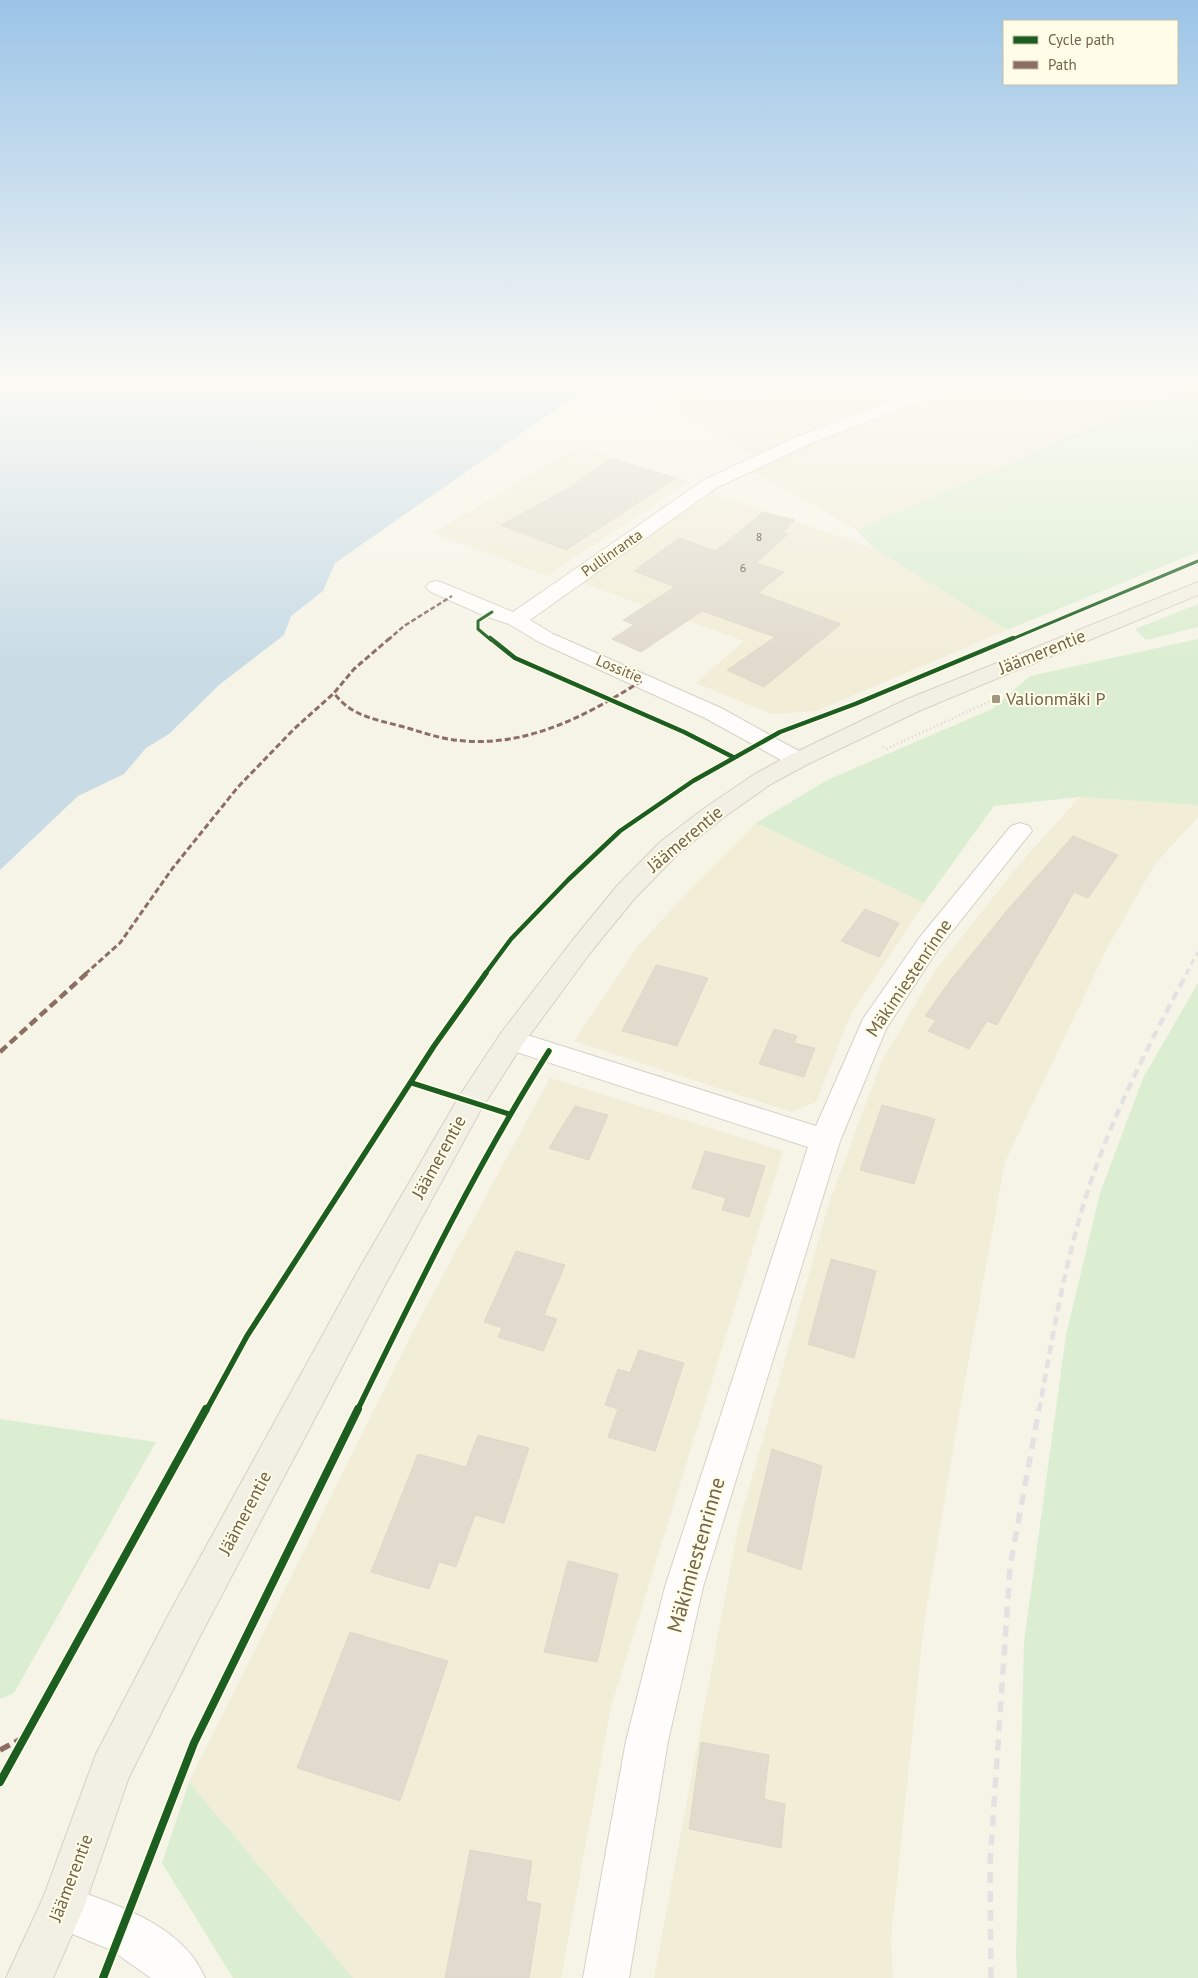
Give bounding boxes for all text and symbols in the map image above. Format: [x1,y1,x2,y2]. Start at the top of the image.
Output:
legend [1003,20,1178,85]
text: Cycle path [1048,30,1114,49]
text: Path [1048,55,1077,74]
street label: Pullinranta [578,525,646,581]
house number: 8 [756,529,762,544]
house number: 6 [740,560,746,575]
street label: Jäämerentie [994,624,1089,680]
street label: Lossitie [593,650,645,687]
place label: Valionmäki P [1005,687,1106,710]
marker: Valionmäki P [990,693,1002,705]
street label: Jäämerentie [641,800,727,878]
street label: Mäkimiestenrinne [861,914,957,1041]
street label: Jäämerentie [406,1111,471,1203]
street label: Jäämerentie [212,1467,276,1560]
street label: Mäkimiestenrinne [660,1474,731,1636]
street label: Jäämerentie [43,1831,98,1926]

